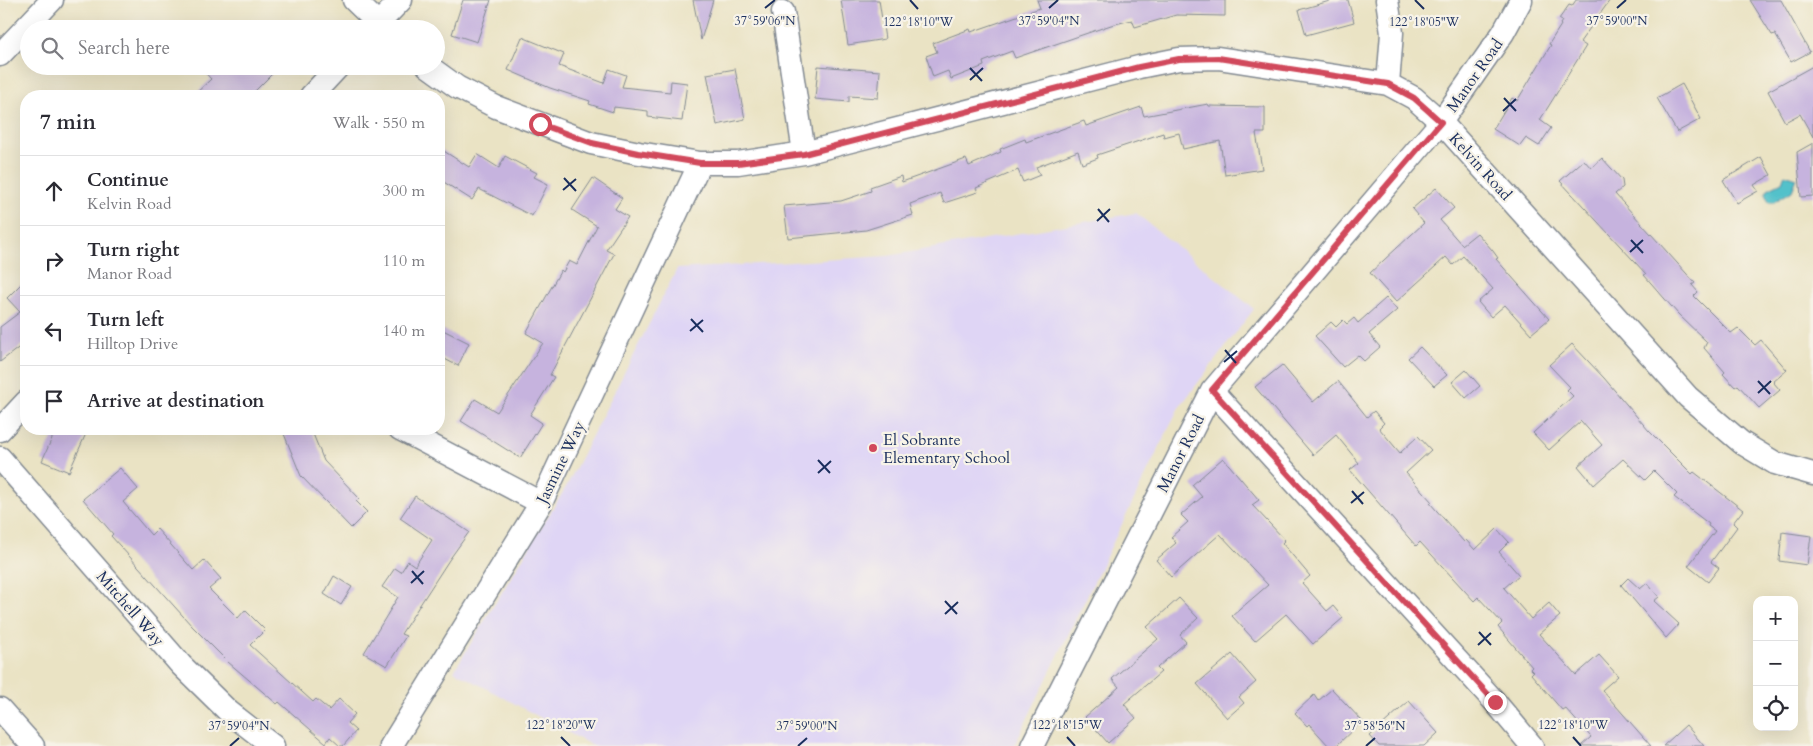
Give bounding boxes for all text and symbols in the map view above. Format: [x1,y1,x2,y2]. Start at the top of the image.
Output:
text: 37°59'06"N [735,13,796,29]
text: 37°59'04"N [1019,13,1080,29]
text: 37°59'00"N [1587,13,1648,29]
text: 122°18'10"W [883,14,954,30]
text: 122°18'05"W [1389,14,1460,30]
search box [20,20,445,75]
icon: search [38,34,66,62]
street label: Manor Road [1441,34,1508,117]
text: Search here [78,35,170,61]
text: 7 min [40,108,96,137]
text: Walk · 550 m [333,112,425,134]
route start [529,113,552,136]
street label: Kelvin Road [1444,128,1517,206]
text: Continue [87,167,169,193]
icon: ahead [40,177,68,205]
text: 300 m [383,180,425,202]
text: Kelvin Road [87,193,171,215]
text: Turn right [87,237,179,263]
icon: right [40,247,68,275]
text: 110 m [383,250,425,272]
text: Manor Road [87,263,172,285]
text: Turn left [87,307,164,333]
icon: left [40,317,68,345]
text: 140 m [383,320,425,342]
text: Hilltop Drive [87,333,178,355]
icon: arrive [40,387,68,415]
text: Arrive at destination [87,388,264,414]
street label: Manor Road [1152,410,1210,496]
street label: Jasmine Way [531,417,591,509]
place label: El Sobrante Elementary School [883,429,1010,469]
marker: El Sobrante Elementary School [867,442,879,454]
street label: Mitchell Way [91,566,170,652]
map controls [1753,596,1798,731]
button: + [1753,596,1798,641]
button: − [1753,641,1798,686]
button: locate [1753,686,1798,731]
route end [1484,691,1507,714]
text: 122°18'20"W [526,717,597,733]
text: 122°18'15"W [1032,717,1103,733]
text: 122°18'10"W [1538,717,1609,733]
text: 37°59'04"N [209,718,270,734]
text: 37°59'00"N [777,718,838,734]
text: 37°58'56"N [1345,718,1406,734]

